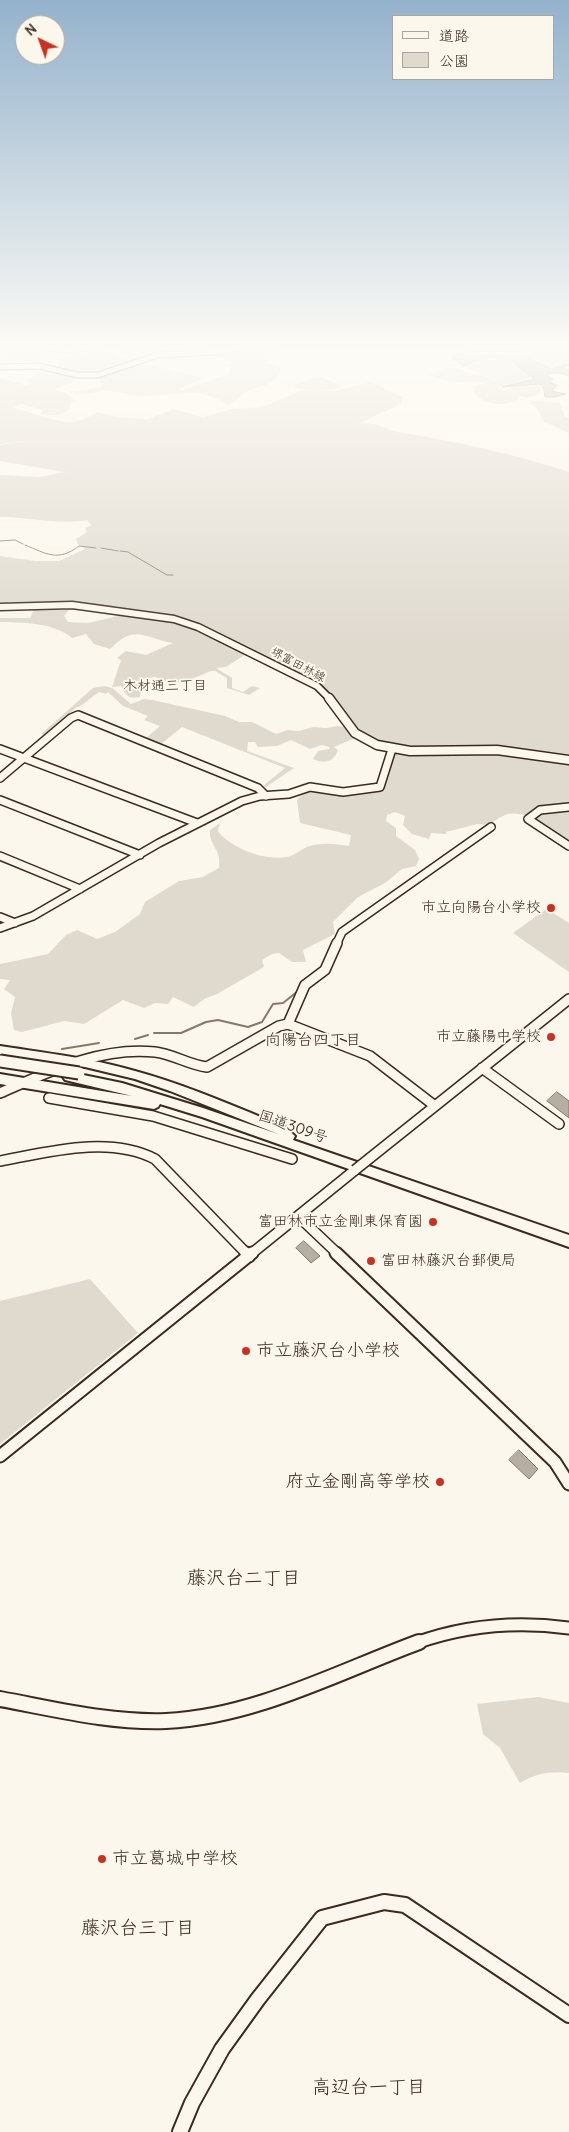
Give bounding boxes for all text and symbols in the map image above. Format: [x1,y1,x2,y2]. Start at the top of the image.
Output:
north arrow [15,15,65,65]
legend [392,15,554,80]
text: N [21,20,40,40]
text: 道路 [439,26,469,45]
text: 公園 [439,51,469,70]
street label: 堺富田林線 [268,645,328,685]
district label: 木材通三丁目 [123,678,207,694]
place label: 市立向陽台小学校 [421,899,541,917]
marker: 市立向陽台小学校 [545,902,557,914]
place label: 市立藤陽中学校 [436,1028,541,1046]
district label: 向陽台四丁目 [265,1030,361,1050]
marker: 市立藤陽中学校 [545,1031,557,1043]
street label: 国道309号 [256,1107,330,1147]
place label: 富田林市立金剛東保育園 [258,1213,423,1231]
marker: 富田林市立金剛東保育園 [427,1216,439,1228]
place label: 富田林藤沢台郵便局 [381,1252,516,1270]
marker: 富田林藤沢台郵便局 [365,1255,377,1267]
place label: 市立藤沢台小学校 [256,1340,400,1362]
marker: 市立藤沢台小学校 [240,1345,252,1357]
place label: 府立金剛高等学校 [286,1471,430,1493]
marker: 府立金剛高等学校 [434,1476,446,1488]
district label: 藤沢台二丁目 [187,1568,301,1590]
place label: 市立葛城中学校 [112,1848,238,1870]
marker: 市立葛城中学校 [96,1853,108,1865]
district label: 藤沢台三丁目 [81,1918,195,1940]
district label: 高辺台一丁目 [312,2077,426,2099]

